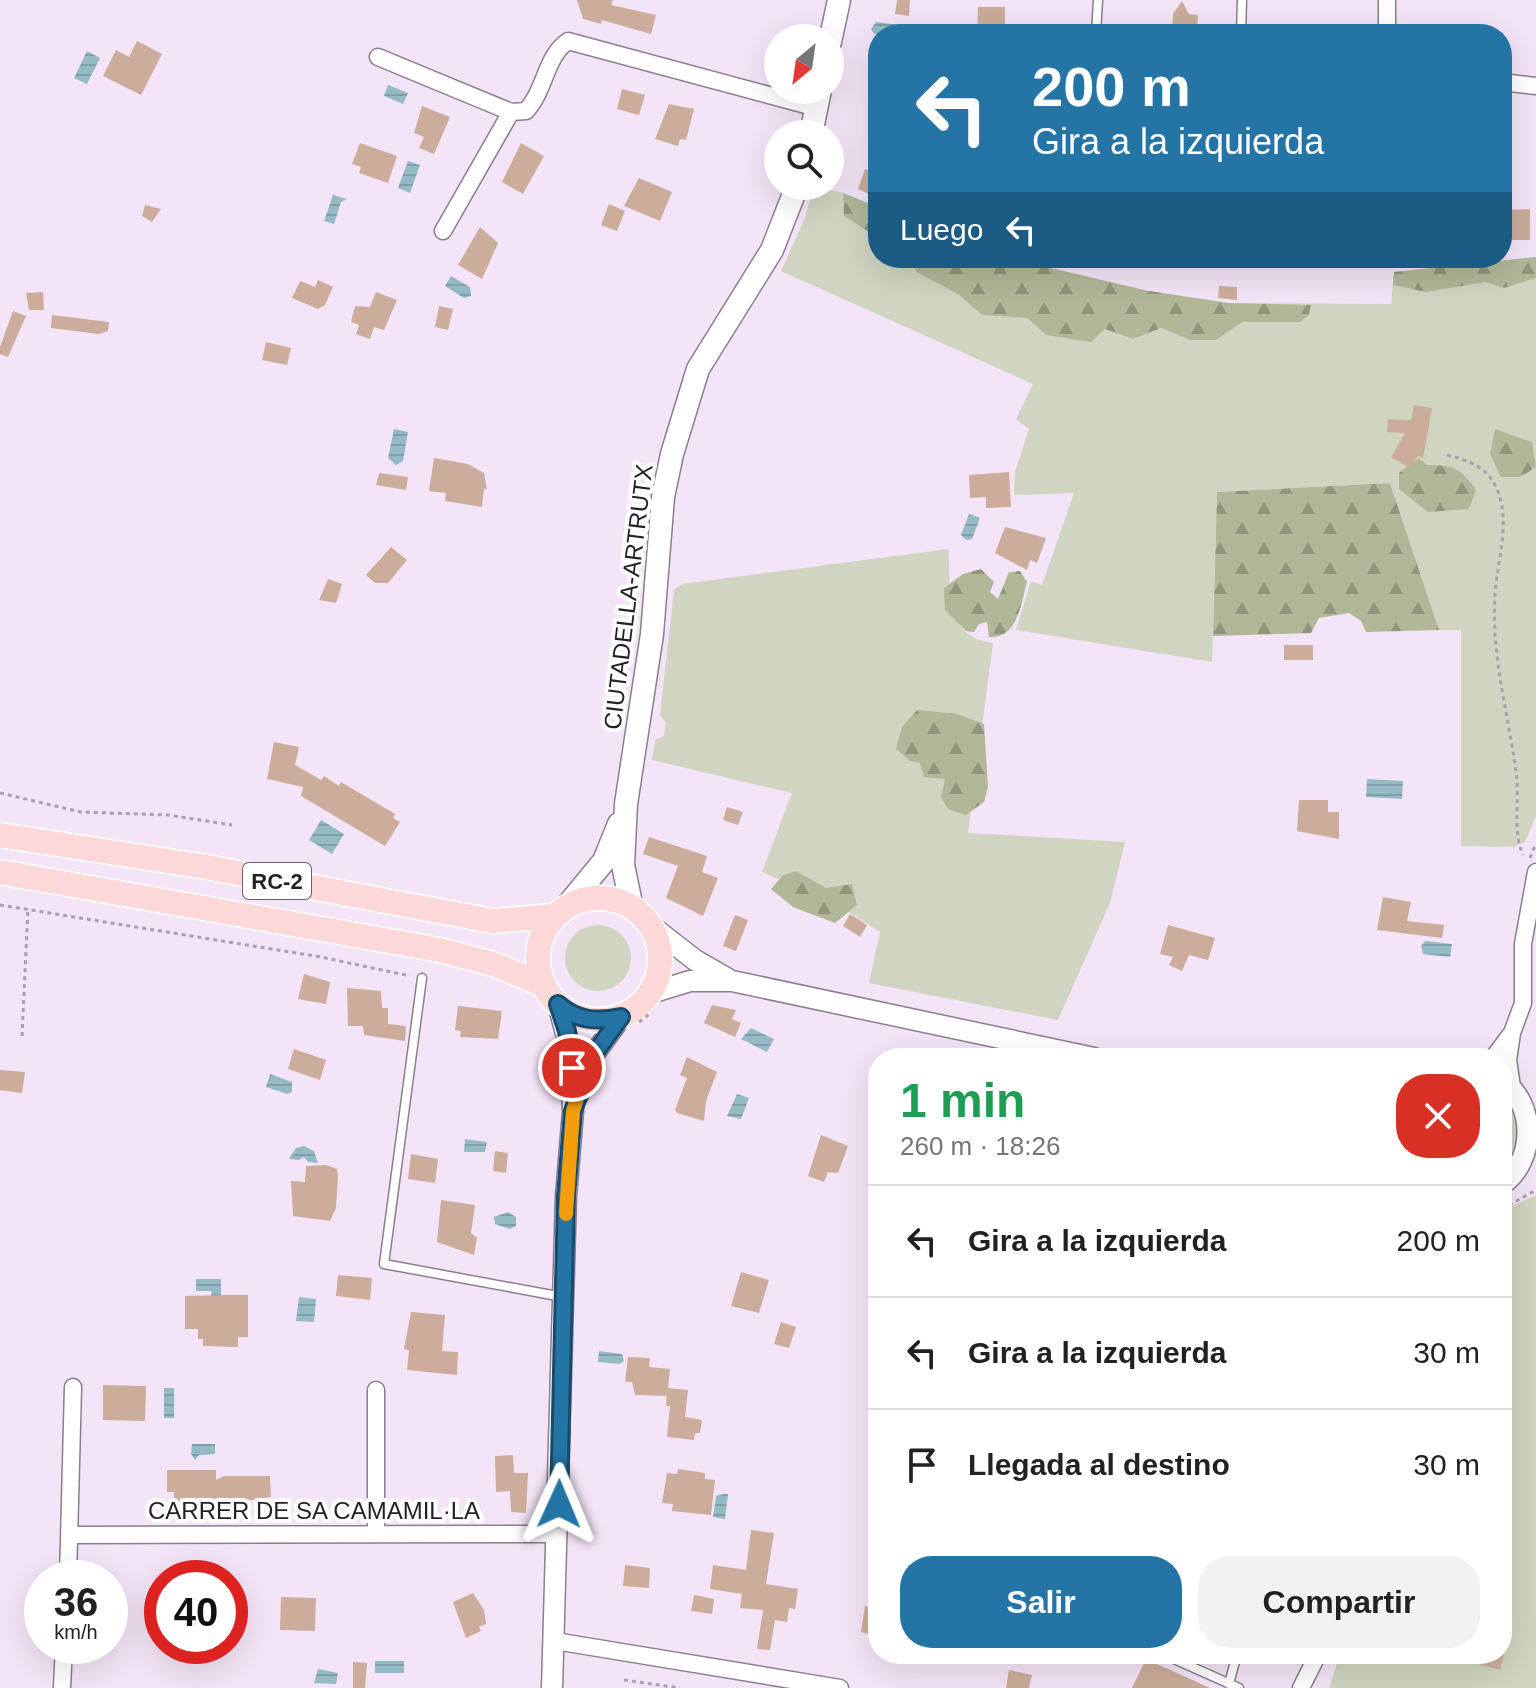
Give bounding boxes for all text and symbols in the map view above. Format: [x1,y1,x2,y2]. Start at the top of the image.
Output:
north arrow [764,24,844,104]
map controls [764,24,844,200]
text: 200 m [1032,55,1191,118]
icon: left [900,56,1004,160]
button: search [764,120,844,200]
text: Gira a la izquierda [1032,121,1324,162]
icon: left [999,208,1043,252]
text: Luego [900,213,983,246]
street label: CIUTADELLA-ARTRUTX [598,463,658,731]
road number: RC-2 [243,863,311,899]
pin [538,1034,606,1102]
icon: arrive [550,1046,594,1090]
text: 1 min [900,1074,1025,1127]
button: close [1396,1074,1480,1158]
text: 260 m · 18:26 [900,1131,1060,1161]
icon: left [900,1219,944,1263]
text: Gira a la izquierda [968,1224,1226,1257]
text: 200 m [1397,1224,1480,1257]
icon: left [900,1331,944,1375]
text: Gira a la izquierda [968,1336,1226,1369]
text: 30 m [1413,1336,1480,1369]
icon: arrive [900,1443,944,1487]
text: Llegada al destino [968,1448,1230,1481]
text: 30 m [1413,1448,1480,1481]
position arrow [517,1462,601,1546]
street label: CARRER DE SA CAMAMIL·LA [148,1497,480,1524]
button: Salir [900,1556,1182,1648]
button: Compartir [1198,1556,1480,1648]
speed limit sign: 40 [144,1560,248,1664]
text: 36 [54,1580,98,1624]
text: km/h [54,1621,98,1643]

